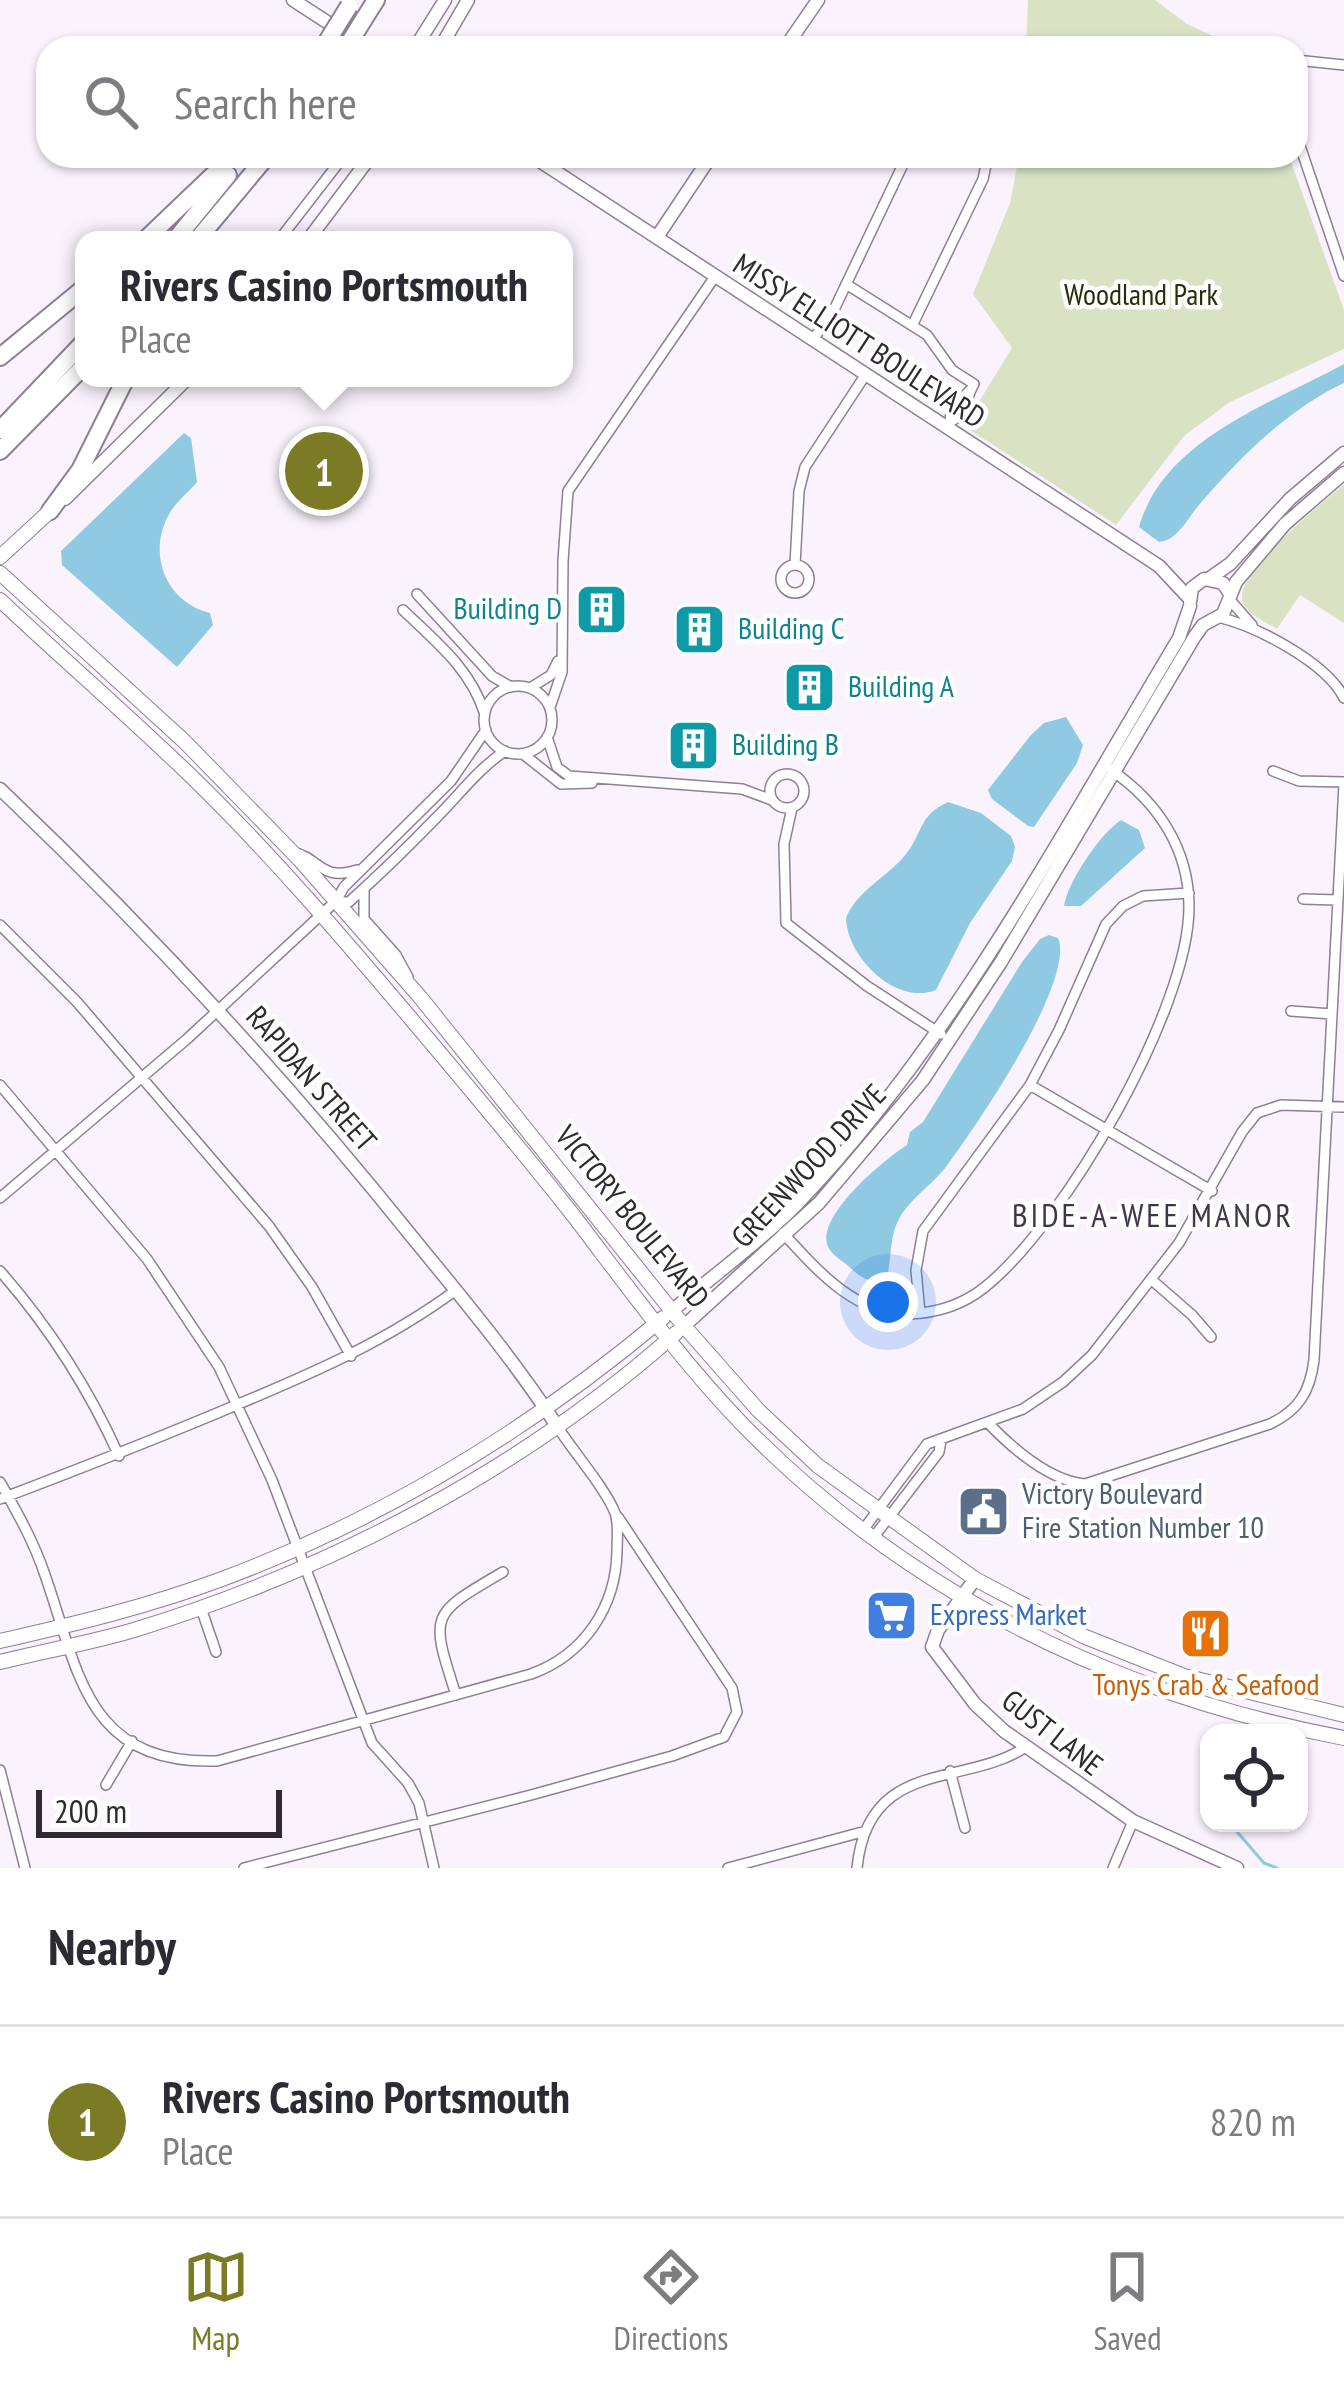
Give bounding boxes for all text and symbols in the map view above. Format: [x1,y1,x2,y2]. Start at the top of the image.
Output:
search box [36,36,1308,168]
icon: search [78,69,144,135]
text: Search here [174,73,357,131]
popup [75,231,573,387]
street label: MISSY ELLIOTT BOULEVARD [726,244,993,436]
text: Rivers Casino Portsmouth [120,255,528,313]
park label: Woodland Park [1064,274,1218,313]
text: Place [120,313,192,364]
pin: 1 [285,426,363,516]
building icon: Building D [573,581,629,637]
place label: Building D [454,588,562,627]
building icon: Building C [671,601,727,657]
place label: Building C [738,608,844,647]
building icon: Building A [781,659,837,715]
place label: Building A [848,666,955,705]
building icon: Building B [665,717,721,773]
place label: Building B [732,724,839,763]
street label: RAPIDAN STREET [238,997,386,1159]
street label: GREENWOOD DRIVE [722,1075,894,1255]
street label: VICTORY BOULEVARD [547,1116,719,1315]
district label: BIDE-A-WEE MANOR [1012,1193,1294,1236]
your location [858,1272,918,1332]
place label: Victory Boulevard Fire Station Number 10 [1021,1473,1264,1546]
public building icon: Victory Boulevard Fire Station Number 10 [955,1483,1011,1539]
supermarket icon: Express Market [863,1587,919,1643]
place label: Express Market [930,1594,1088,1633]
restaurant icon: Tonys Crab & Seafood [1178,1605,1234,1661]
place label: Tonys Crab & Seafood [1093,1664,1319,1703]
street label: GUST LANE [994,1680,1111,1783]
map controls [1200,1724,1308,1832]
button: locate [1200,1724,1308,1832]
scale bar [36,1784,282,1837]
text: 200 m [54,1789,127,1832]
text: Nearby [48,1913,176,1979]
text: Rivers Casino Portsmouth [162,2067,570,2125]
text: 1 [78,2096,96,2147]
text: 820 m [1210,2096,1296,2147]
text: Place [162,2125,234,2176]
tab: Map [183,2244,249,2359]
tab: Directions [614,2244,728,2359]
tab: Saved [1093,2244,1161,2359]

